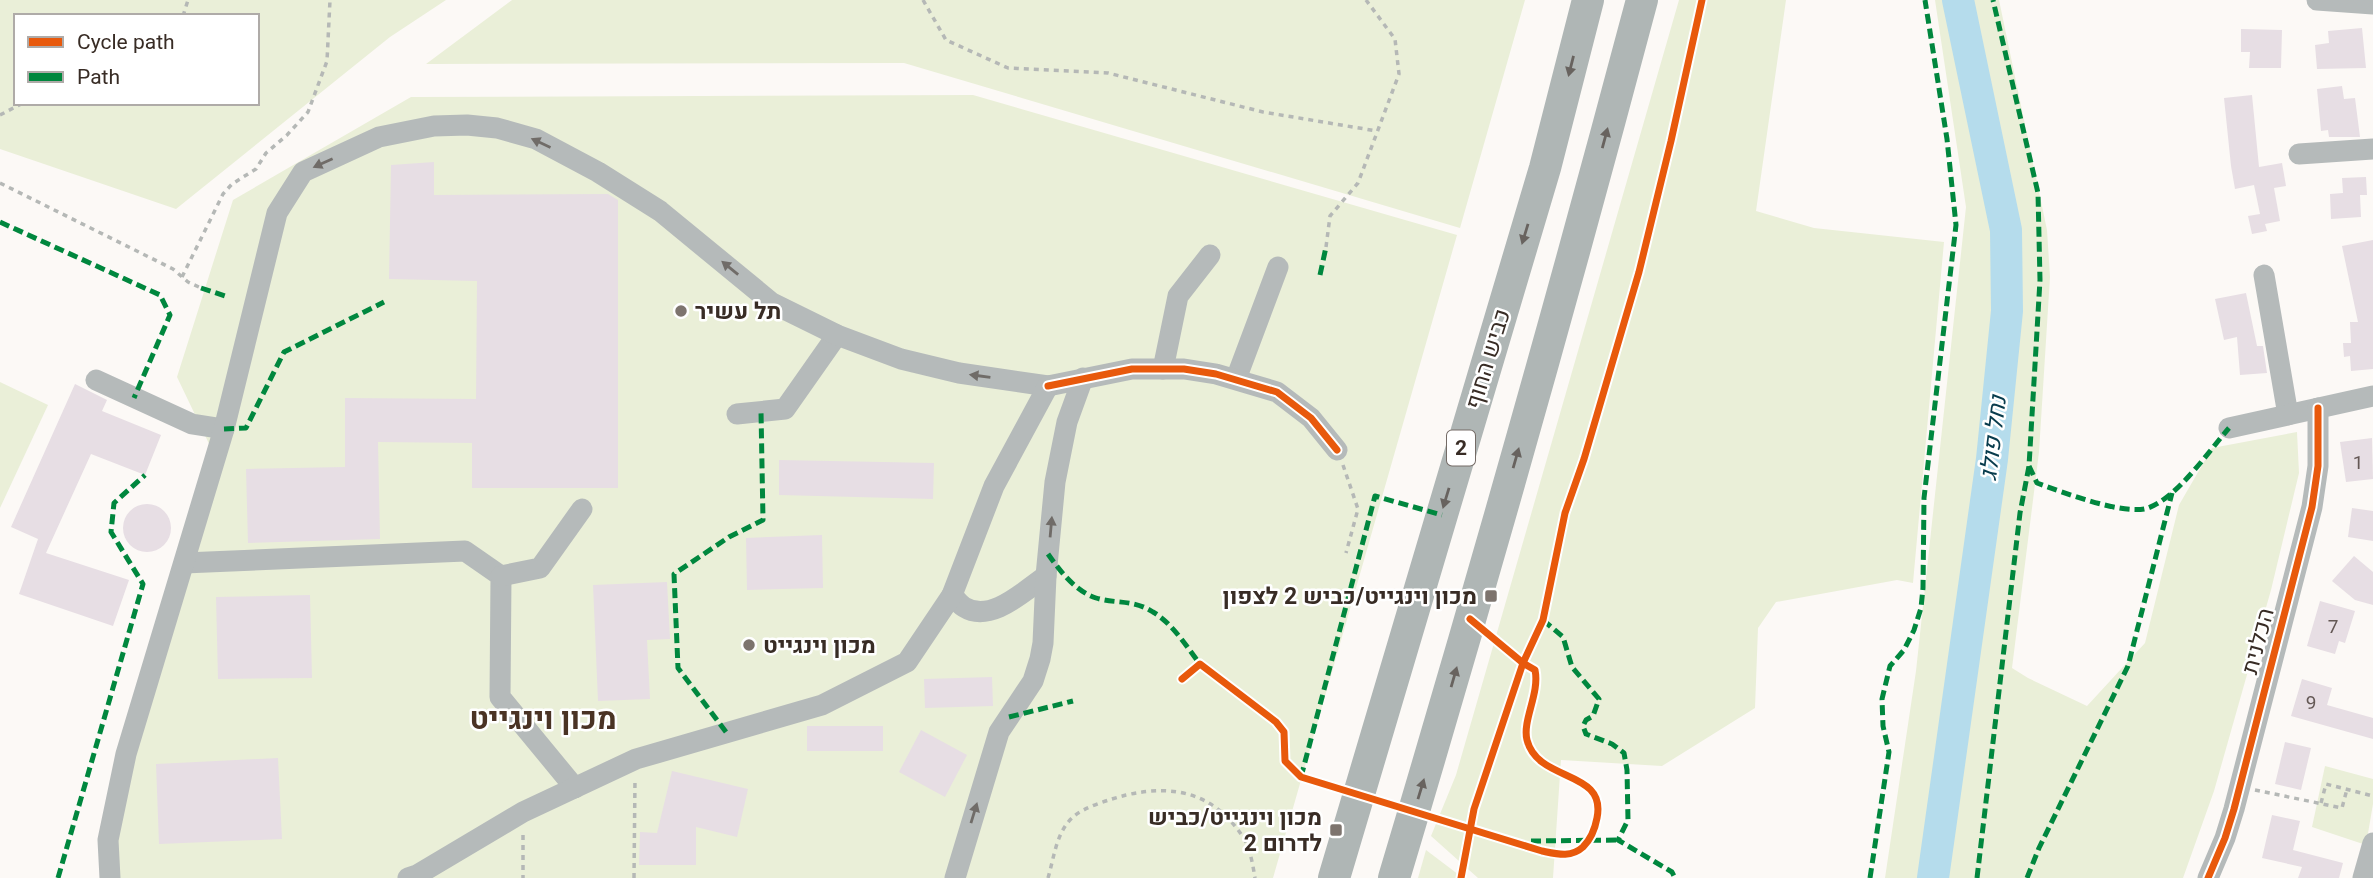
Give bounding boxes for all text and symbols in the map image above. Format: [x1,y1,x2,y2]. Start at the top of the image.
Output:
legend [14,14,259,105]
text: Cycle path [77,30,175,54]
one-way arrow [1565,55,1576,77]
text: Path [77,65,120,89]
one-way arrow [1601,127,1611,148]
one-way arrow [531,137,551,149]
one-way arrow [313,157,333,169]
one-way arrow [1520,223,1530,244]
one-way arrow [721,261,738,276]
place label: תל עשיר [695,298,781,325]
marker: תל עשיר [673,303,689,319]
street label: כביש החוף [1460,306,1516,412]
one-way arrow [969,370,991,381]
water label: נחל פולג [1974,392,2012,482]
road number: 2 [1447,430,1475,466]
one-way arrow [1511,447,1521,468]
house number: 1 [2353,451,2363,474]
one-way arrow [1441,488,1451,509]
one-way arrow [1046,516,1057,538]
place label: מכון וינגייט/כביש 2 לצפון [1223,583,1477,610]
marker: מכון וינגייט/כביש 2 לצפון [1483,588,1499,604]
street label: הכלנית [2236,605,2280,677]
house number: 7 [2328,615,2338,638]
place label: מכון וינגייט [763,632,876,659]
marker: מכון וינגייט [741,637,757,653]
one-way arrow [1449,666,1459,687]
house number: 9 [2306,691,2316,714]
district label: מכון וינגייט [469,701,617,736]
one-way arrow [1416,778,1426,799]
one-way arrow [970,802,980,823]
place label: מכון וינגייט/כביש 2 לדרום [1148,804,1322,857]
marker: מכון וינגייט/כביש 2 לדרום [1328,822,1344,838]

